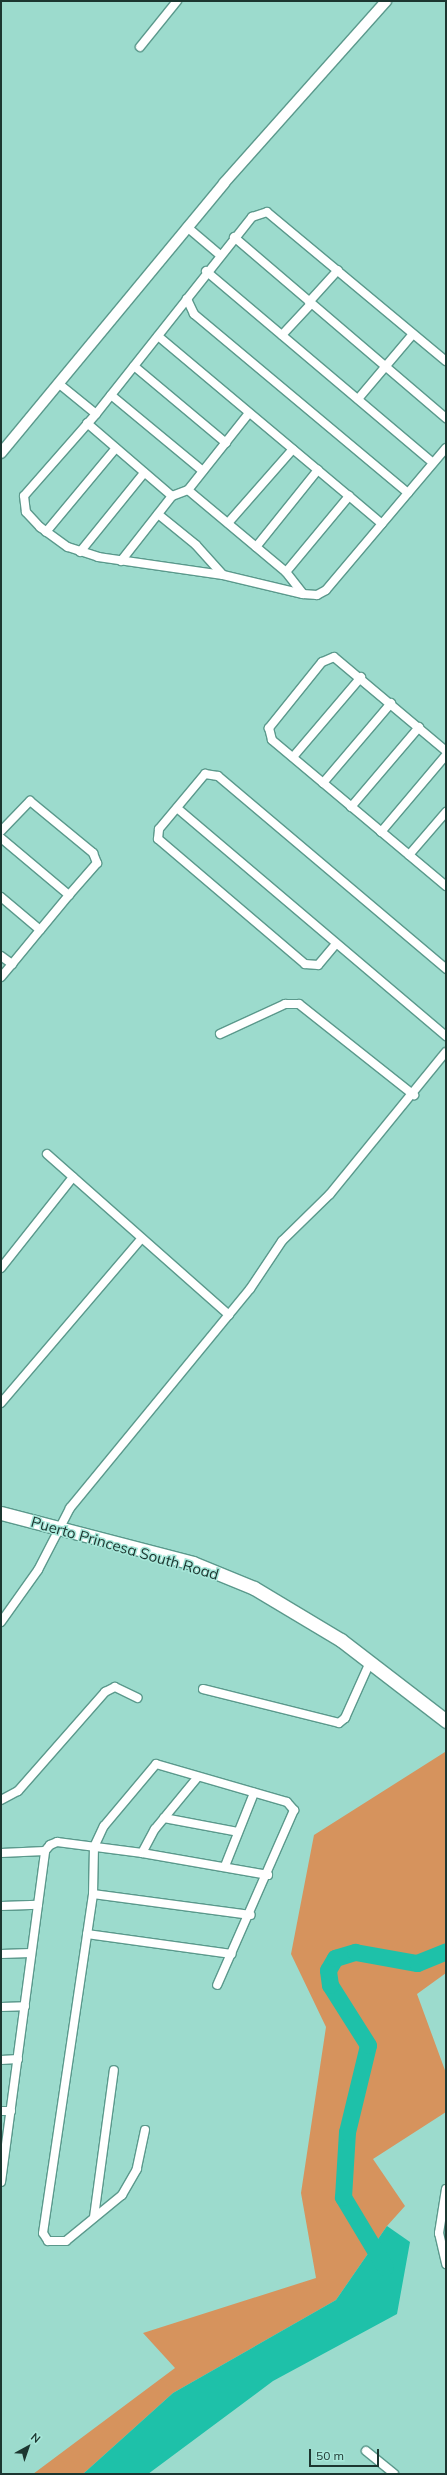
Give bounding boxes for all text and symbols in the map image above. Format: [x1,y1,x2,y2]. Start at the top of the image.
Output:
street label: Puerto Princesa South Road [29,1513,221,1583]
north arrow [8,2427,48,2467]
text: N [28,2430,43,2446]
scale bar [311,2441,381,2467]
text: 50 m [316,2448,344,2463]

